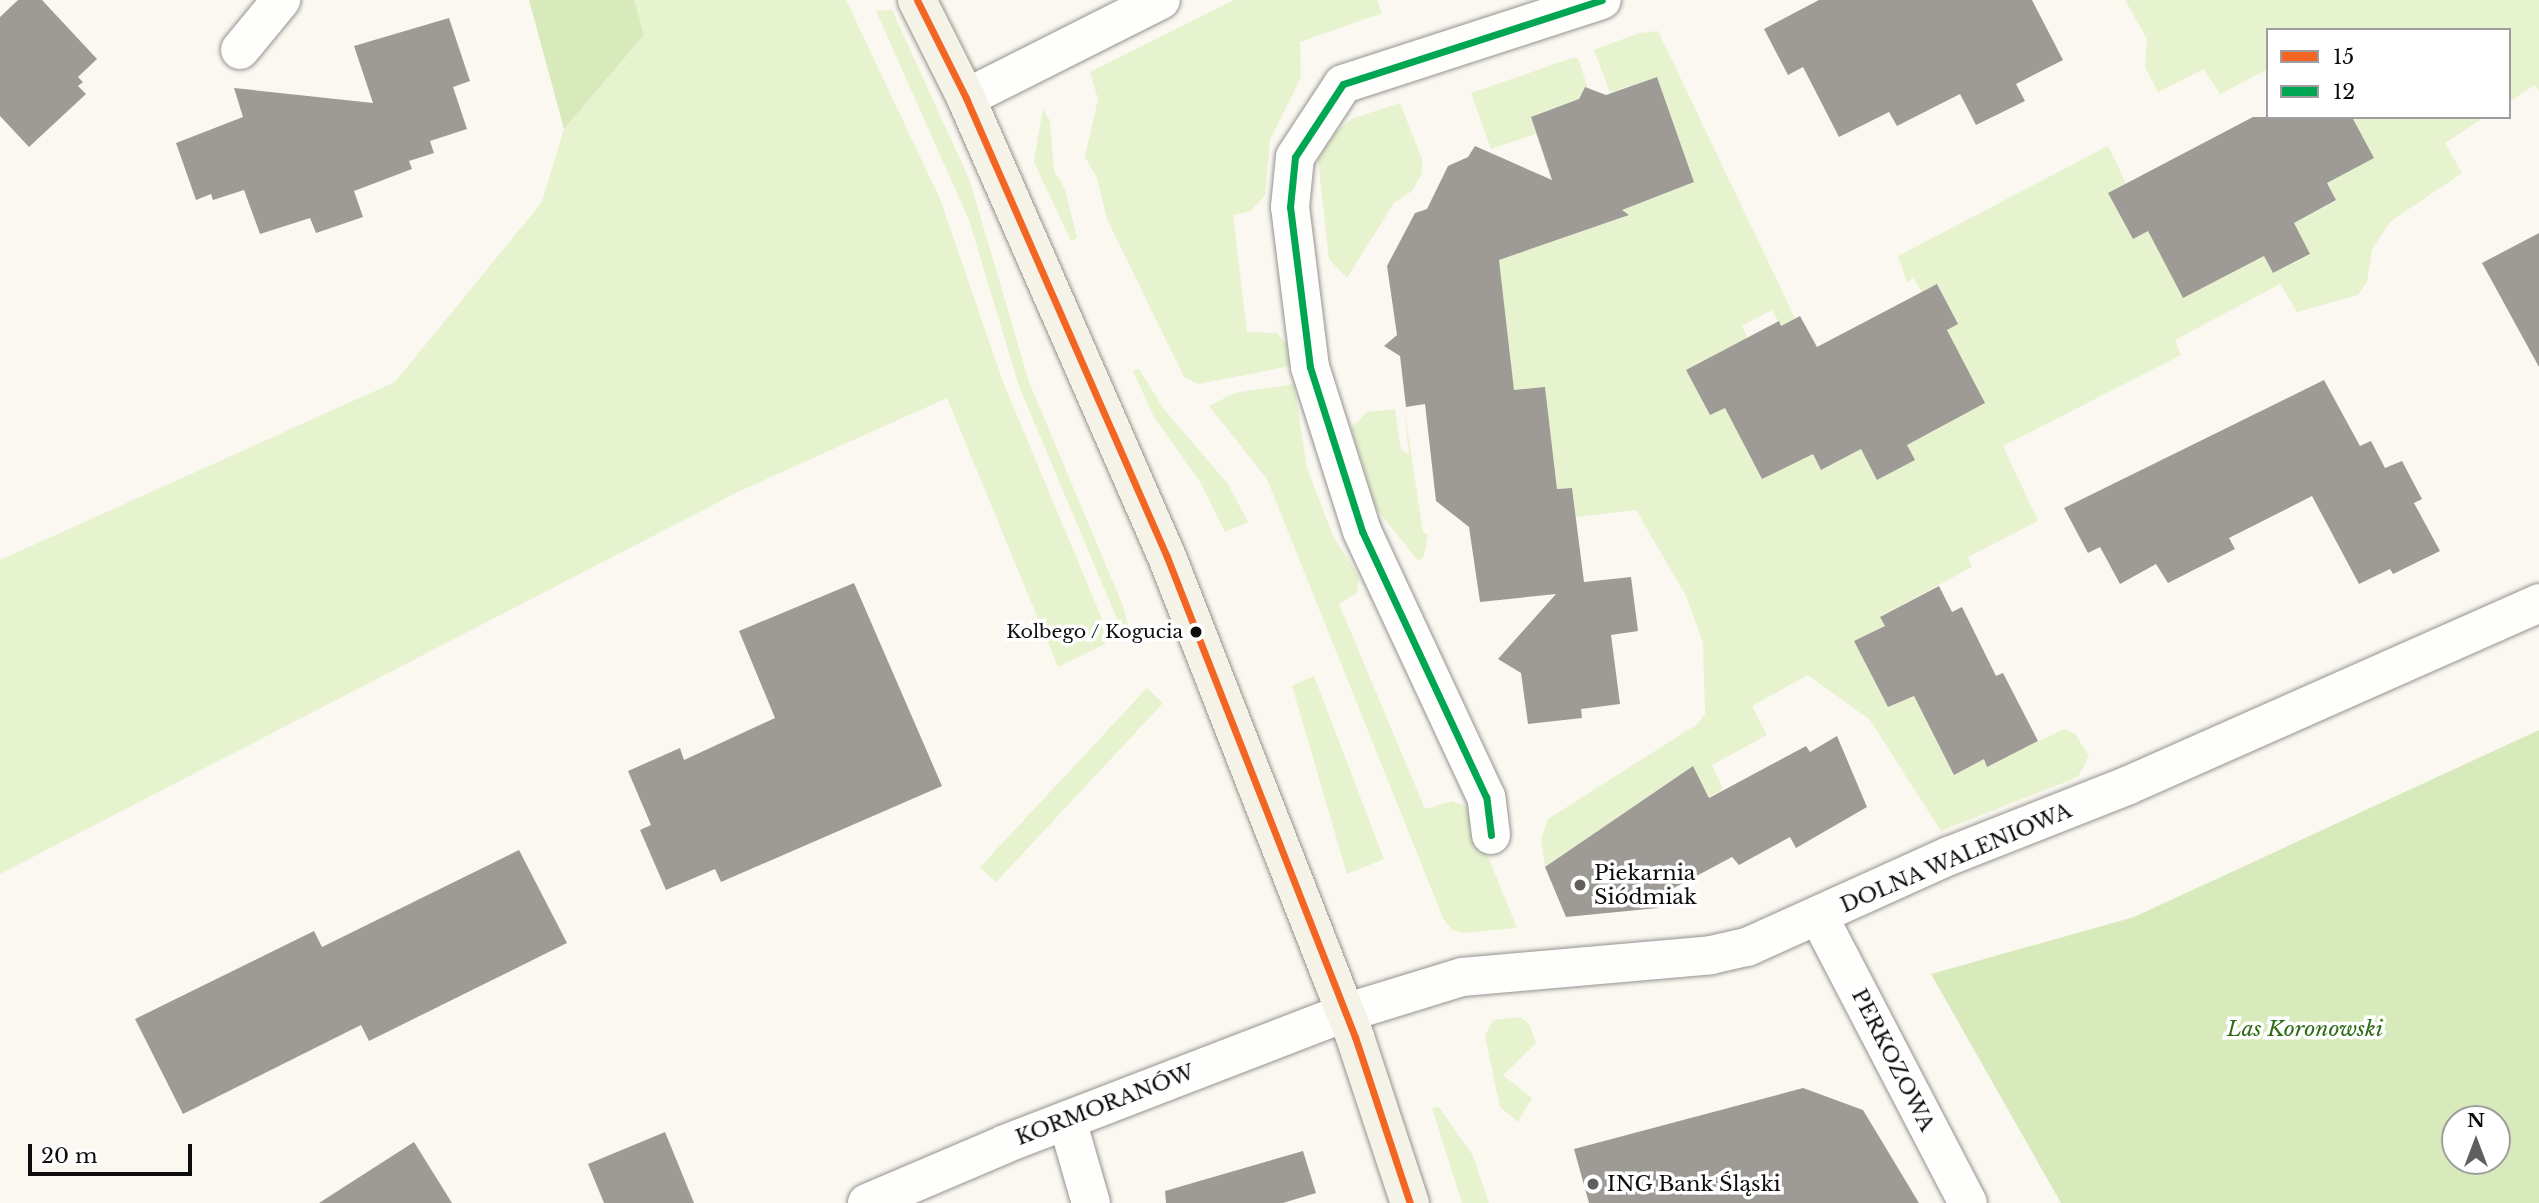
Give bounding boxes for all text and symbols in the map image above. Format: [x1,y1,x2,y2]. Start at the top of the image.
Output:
legend [2266,28,2511,119]
text: 15 [2333,44,2354,70]
text: 12 [2333,79,2355,105]
place label: Kolbego / Kogucia [1006,621,1183,643]
marker: Kolbego / Kogucia [1189,625,1203,639]
street label: DOLNA WALENIOWA [1836,798,2076,918]
place label: Piekarnia Siódmiak [1594,860,1697,910]
marker: Piekarnia Siódmiak [1572,877,1588,893]
street label: PERKOZOWA [1846,985,1940,1135]
park label: Las Koronowski [2227,1016,2383,1042]
street label: KORMORANÓW [1012,1059,1198,1151]
north arrow [2441,1105,2511,1175]
text: N [2467,1109,2485,1132]
scale bar [32,1130,196,1174]
text: 20 m [41,1143,98,1169]
place label: ING Bank Śląski [1607,1171,1782,1197]
marker: ING Bank Śląski [1585,1176,1601,1192]

